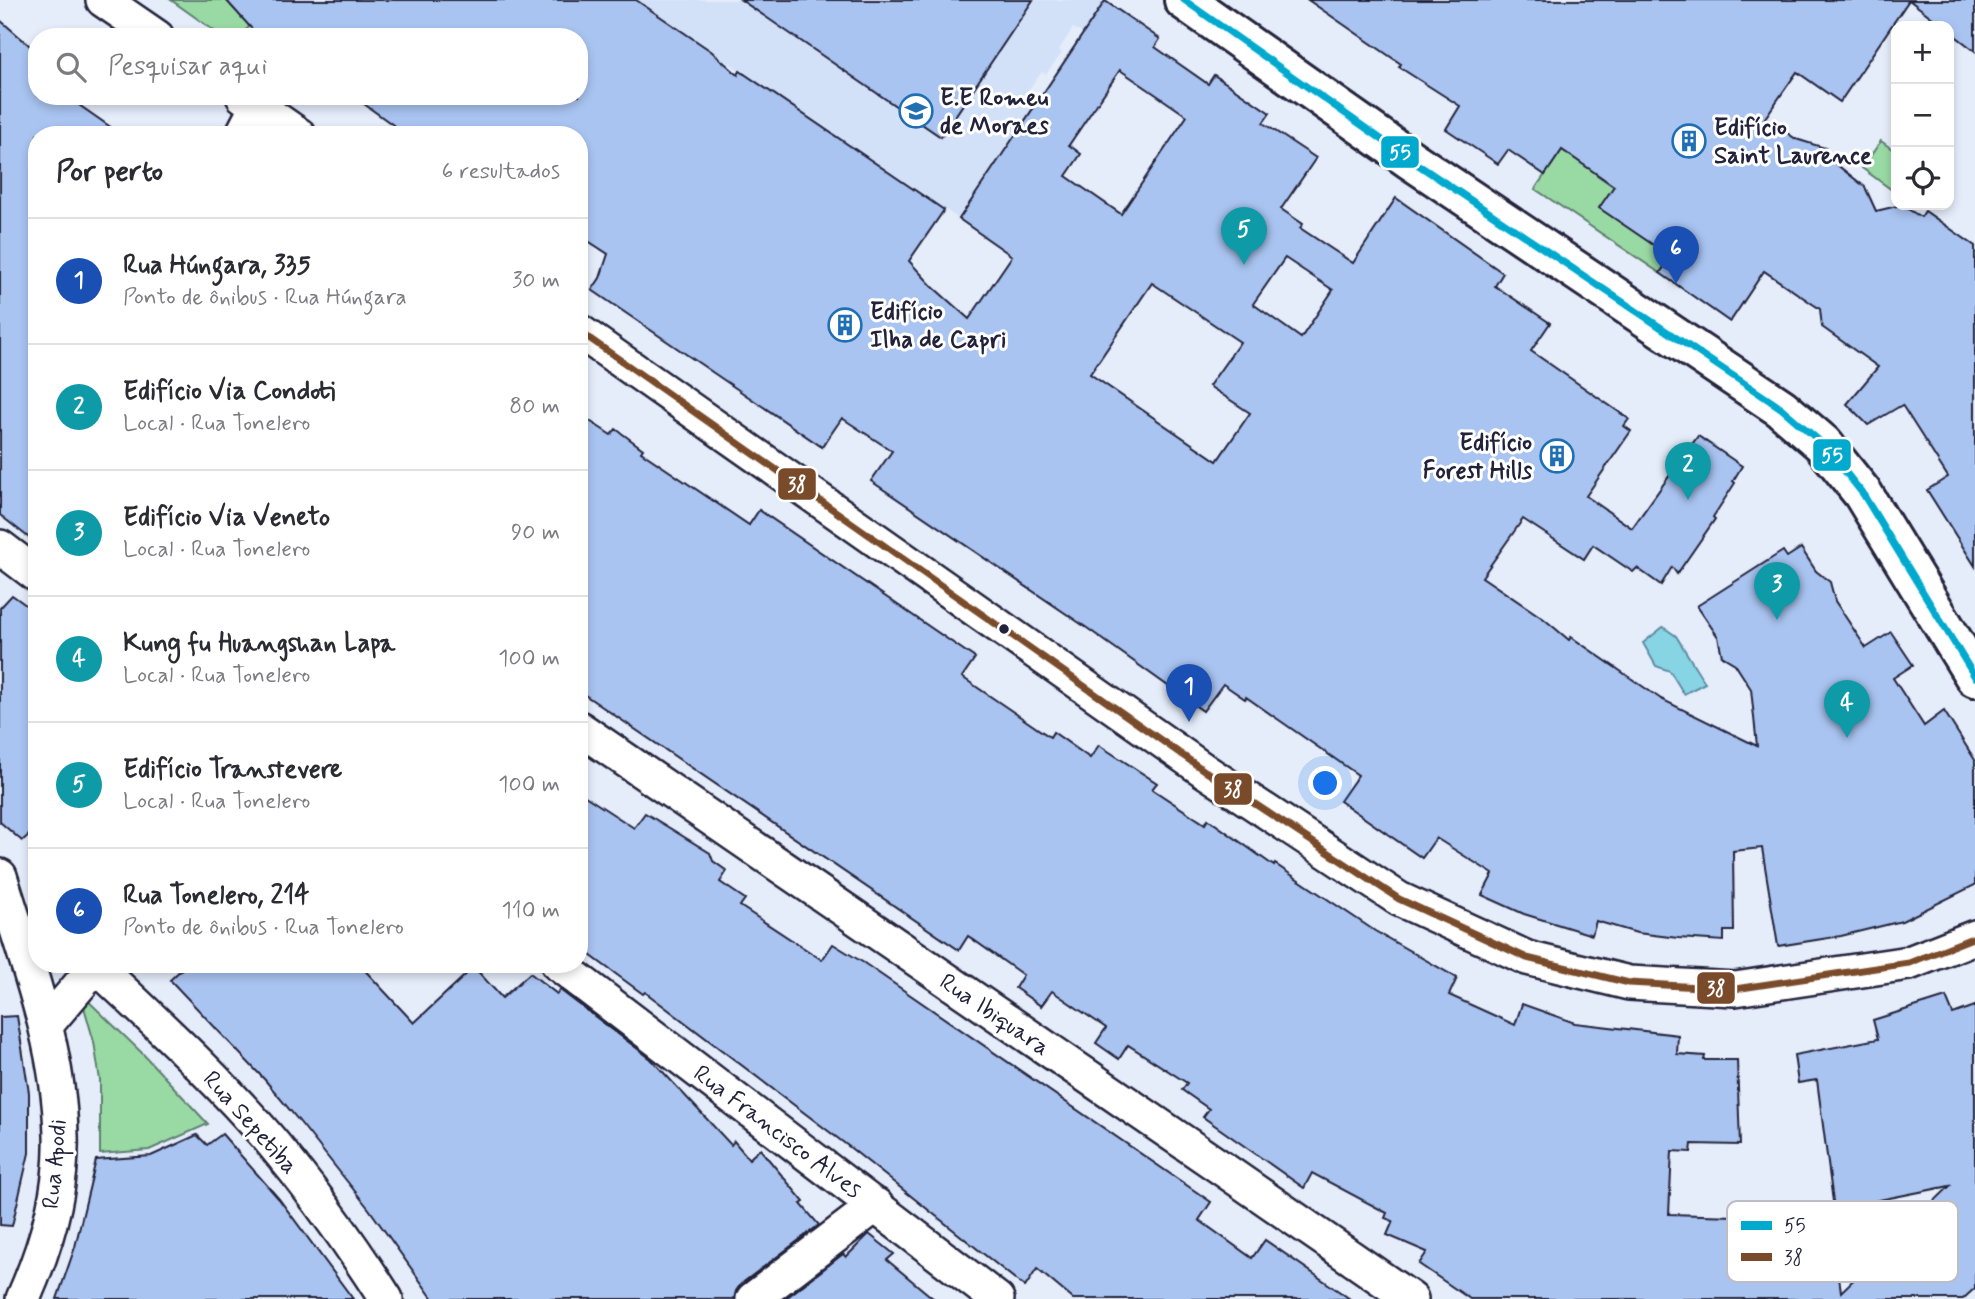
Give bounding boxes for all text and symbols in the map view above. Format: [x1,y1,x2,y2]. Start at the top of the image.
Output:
map controls [1891,21,1954,210]
button: + [1891,21,1954,84]
search box [28,28,588,105]
icon: search [52,48,90,86]
text: Pesquisar aqui [108,50,267,84]
place label: E.E Romeu de Moraes [940,83,1049,142]
button: − [1891,84,1954,147]
school or university icon: E.E Romeu de Moraes [897,92,935,130]
place label: Edifício Saint Laurence [1714,113,1872,172]
building icon: Edifício Saint Laurence [1670,122,1708,160]
line badge: 55 [1380,135,1420,169]
text: 55 [1389,141,1411,166]
button: locate [1891,147,1954,210]
text: Por perto [56,152,163,191]
text: 6 resultados [442,157,560,187]
pin: 5 [1221,207,1267,265]
pin: 6 [1653,226,1699,284]
text: Rua Húngara, 335 [123,249,311,283]
text: 1 [74,266,84,296]
text: 30 m [512,266,560,296]
text: Ponto de ônibus · Rua Húngara [123,283,407,313]
place label: Edifício Ilha de Capri [870,297,1006,356]
building icon: Edifício Ilha de Capri [826,306,864,344]
text: Edifício Via Condoti [123,375,335,409]
text: 2 [73,392,85,422]
text: 80 m [509,392,560,422]
text: Local · Rua Tonelero [123,409,310,439]
place label: Edifício Forest Hills [1423,428,1532,487]
building icon: Edifício Forest Hills [1538,437,1576,475]
line badge: 55 [1812,438,1852,472]
pin: 2 [1665,442,1711,500]
text: 55 [1821,444,1843,469]
line badge: 38 [777,467,817,501]
text: 38 [787,473,807,498]
text: Edifício Via Veneto [123,501,330,535]
text: 3 [74,518,84,548]
text: 90 m [511,518,560,548]
text: Local · Rua Tonelero [123,535,310,565]
pin: 3 [1754,562,1800,620]
unlabelled marker [997,622,1011,636]
text: Kung fu Huangshan Lapa [123,627,395,661]
text: 4 [72,644,86,674]
text: 100 m [498,644,560,674]
text: Local · Rua Tonelero [123,661,310,691]
pin: 1 [1166,664,1212,722]
pin: 4 [1824,680,1870,738]
text: Edifício Transtevere [123,753,342,787]
your location [1308,766,1342,800]
text: 5 [72,770,86,800]
text: 100 m [498,770,560,800]
line badge: 38 [1213,772,1253,806]
text: 38 [1223,778,1243,803]
text: Local · Rua Tonelero [123,787,310,817]
text: Rua Tonelero, 214 [123,879,310,913]
text: 6 [73,896,85,926]
text: 110 m [501,896,560,926]
text: Ponto de ônibus · Rua Tonelero [123,913,404,943]
street label: Rua Ibiquara [933,967,1055,1064]
line badge: 38 [1696,971,1736,1005]
text: 38 [1706,977,1726,1002]
street label: Rua Francisco Alves [687,1059,868,1206]
street label: Rua Sepetiba [195,1065,304,1181]
street label: Rua Apodi [36,1118,78,1211]
legend [1727,1201,1958,1282]
text: 55 [1784,1214,1806,1239]
text: 38 [1784,1246,1803,1271]

